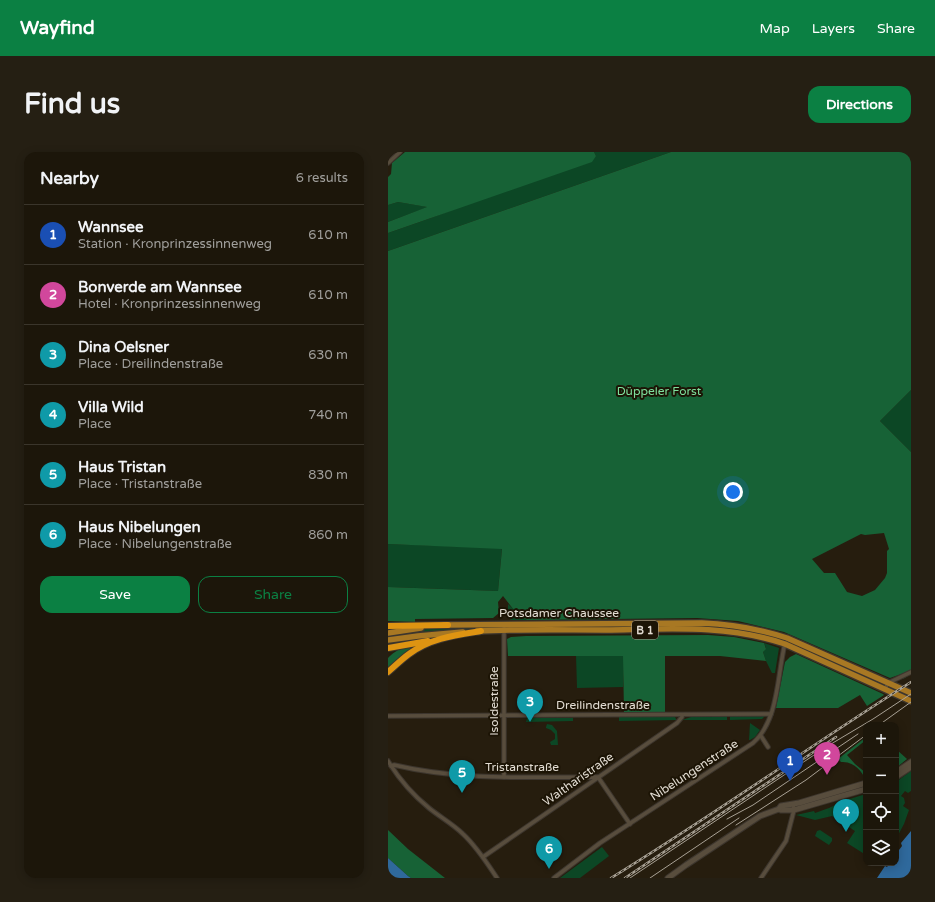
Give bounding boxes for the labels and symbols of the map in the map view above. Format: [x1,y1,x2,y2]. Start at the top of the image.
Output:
park label: Düppeler Forst [617,384,702,398]
your location [723,482,743,502]
street label: Potsdamer Chaussee [499,606,619,620]
road number: B 1 [632,621,658,639]
street label: Isoldestraße [487,666,501,736]
pin: 3 [517,689,543,722]
street label: Dreilindenstraße [556,698,650,712]
street label: Nibelungenstraße [647,736,741,804]
pin: 2 [814,742,840,775]
pin: 1 [777,748,803,781]
street label: Waltharistraße [540,749,616,809]
pin: 5 [449,760,475,793]
street label: Tristanstraße [485,760,559,774]
pin: 4 [833,799,859,832]
pin: 6 [536,836,562,869]

